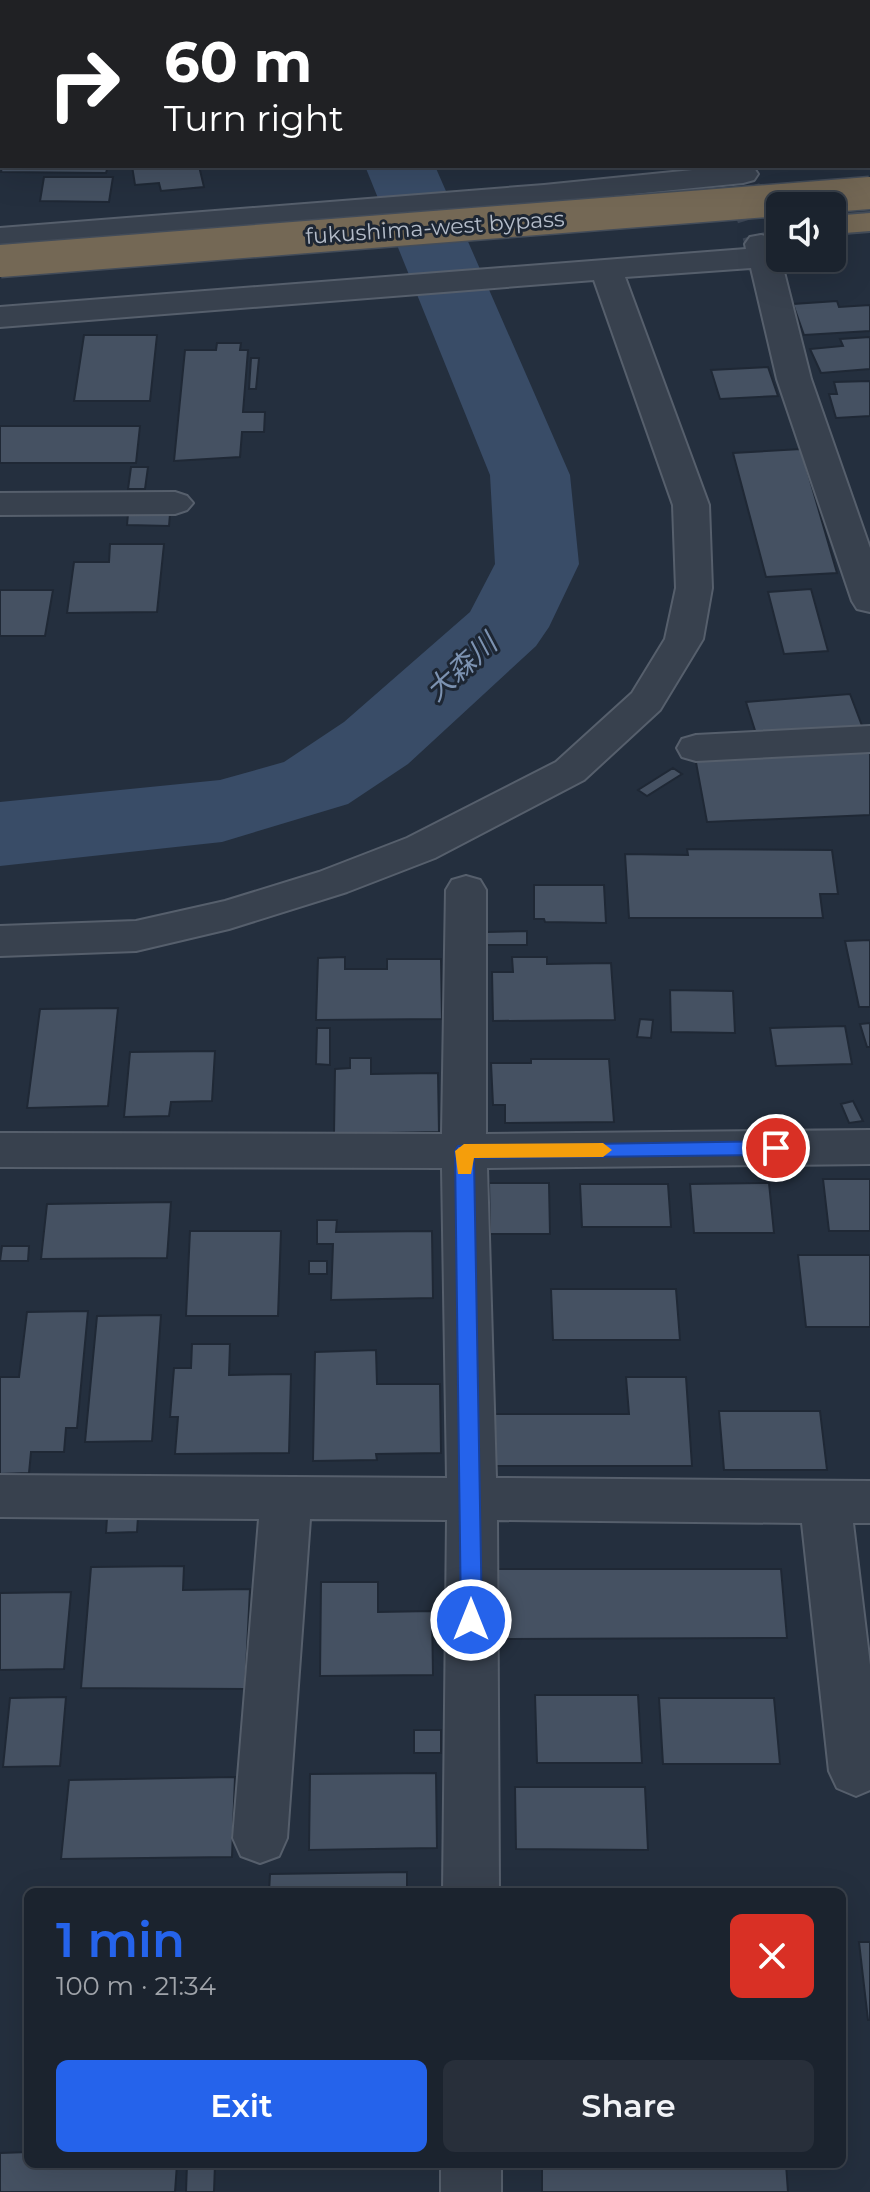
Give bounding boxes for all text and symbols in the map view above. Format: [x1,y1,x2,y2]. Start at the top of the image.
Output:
text: 60 m [164,28,312,96]
icon: right [32,32,136,136]
text: Turn right [164,96,344,140]
map controls [766,192,846,272]
button: sound [766,192,846,272]
street label: fukushima-west bypass [305,205,566,250]
water label: 大森川 [418,624,506,708]
pin [742,1114,810,1182]
icon: arrive [754,1126,798,1170]
position arrow [429,1578,513,1662]
text: 1 min [56,1911,185,1969]
button: close [730,1914,814,1998]
text: 100 m · 21:34 [56,1970,216,2002]
button: Exit [56,2060,427,2152]
button: Share [443,2060,814,2152]

